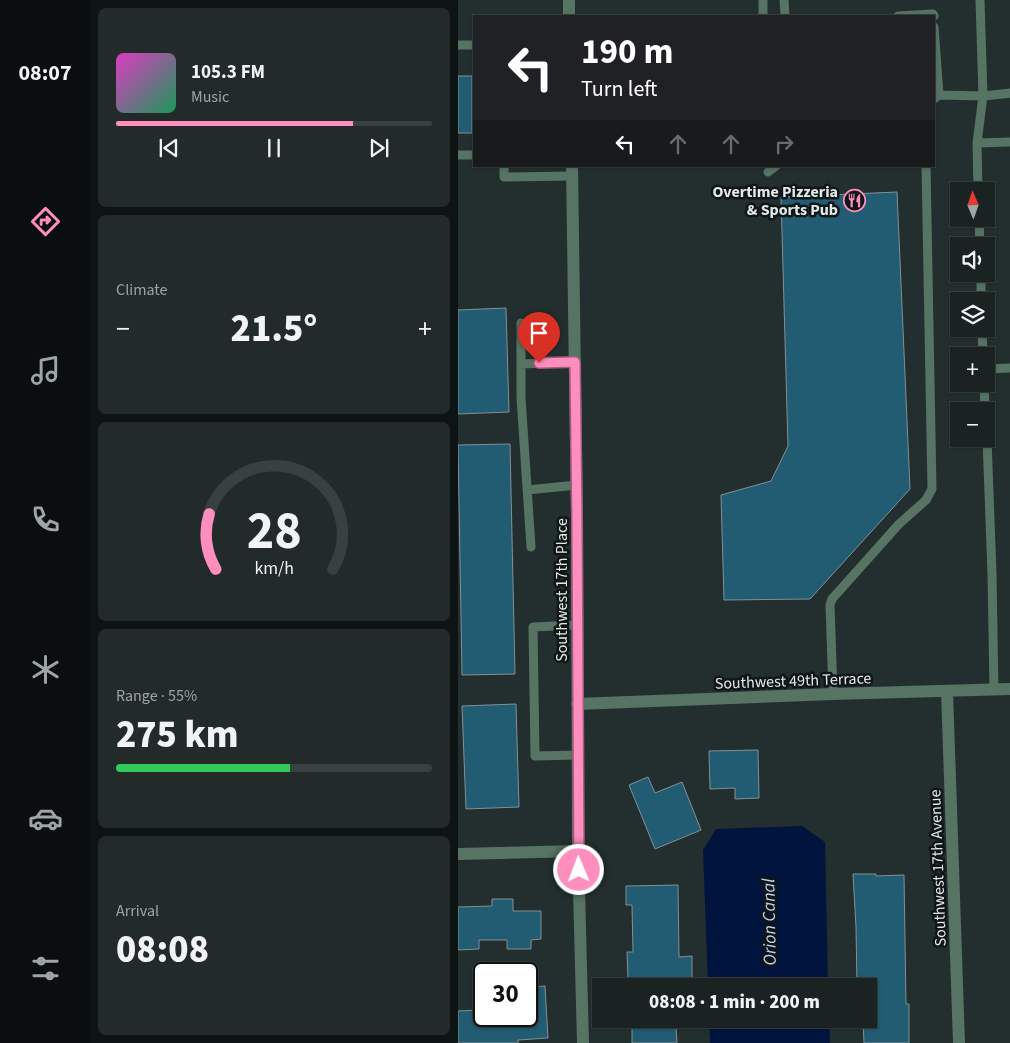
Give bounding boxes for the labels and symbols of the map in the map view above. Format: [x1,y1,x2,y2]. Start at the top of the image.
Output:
place label: Overtime Pizzeria & Sports Pub [712,181,838,221]
north arrow [950,182,996,228]
restaurant icon: Overtime Pizzeria & Sports Pub [842,188,866,212]
pin [518,312,560,363]
street label: Southwest 17th Place [551,518,573,662]
street label: Southwest 49th Terrace [714,667,872,695]
street label: Southwest 17th Avenue [924,789,952,947]
position arrow [552,843,604,895]
water label: Orion Canal [756,878,783,966]
speed limit sign: 30 [473,962,538,1027]

